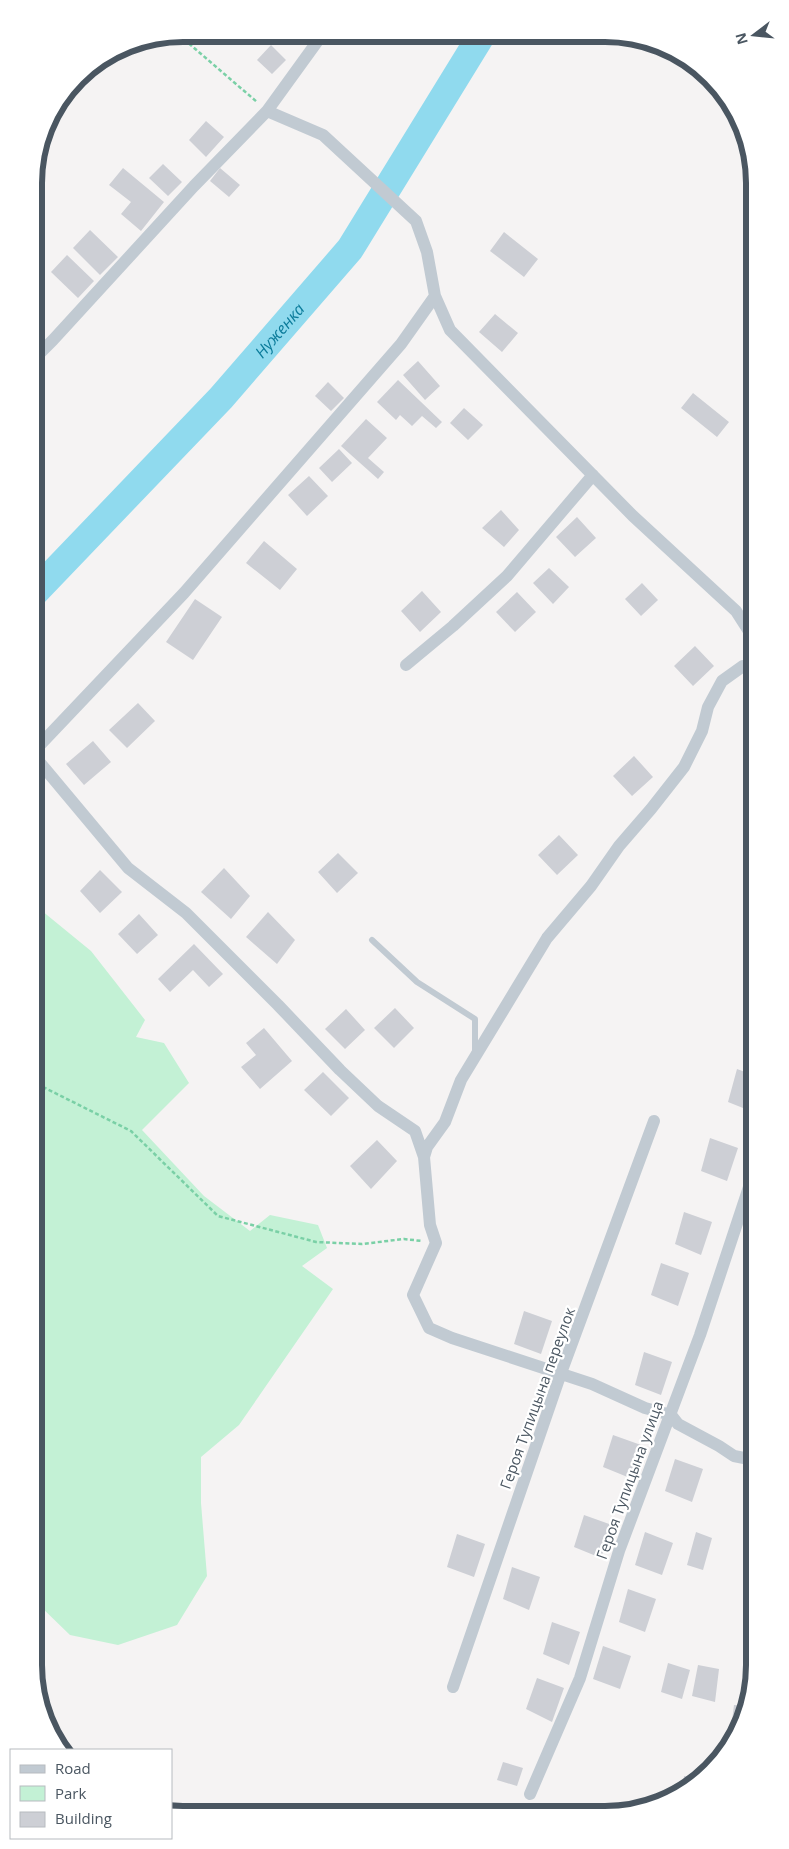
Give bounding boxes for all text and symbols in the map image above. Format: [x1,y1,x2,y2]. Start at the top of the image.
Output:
north arrow [729,10,779,60]
text: N [730,31,752,47]
water label: Нуженка [250,298,309,363]
street label: Героя Тупицына переулок [495,1304,579,1492]
street label: Героя Тупицына улица [591,1398,667,1562]
legend [10,1749,172,1839]
text: Road [55,1758,91,1778]
text: Park [55,1783,86,1803]
text: Building [55,1808,112,1828]

